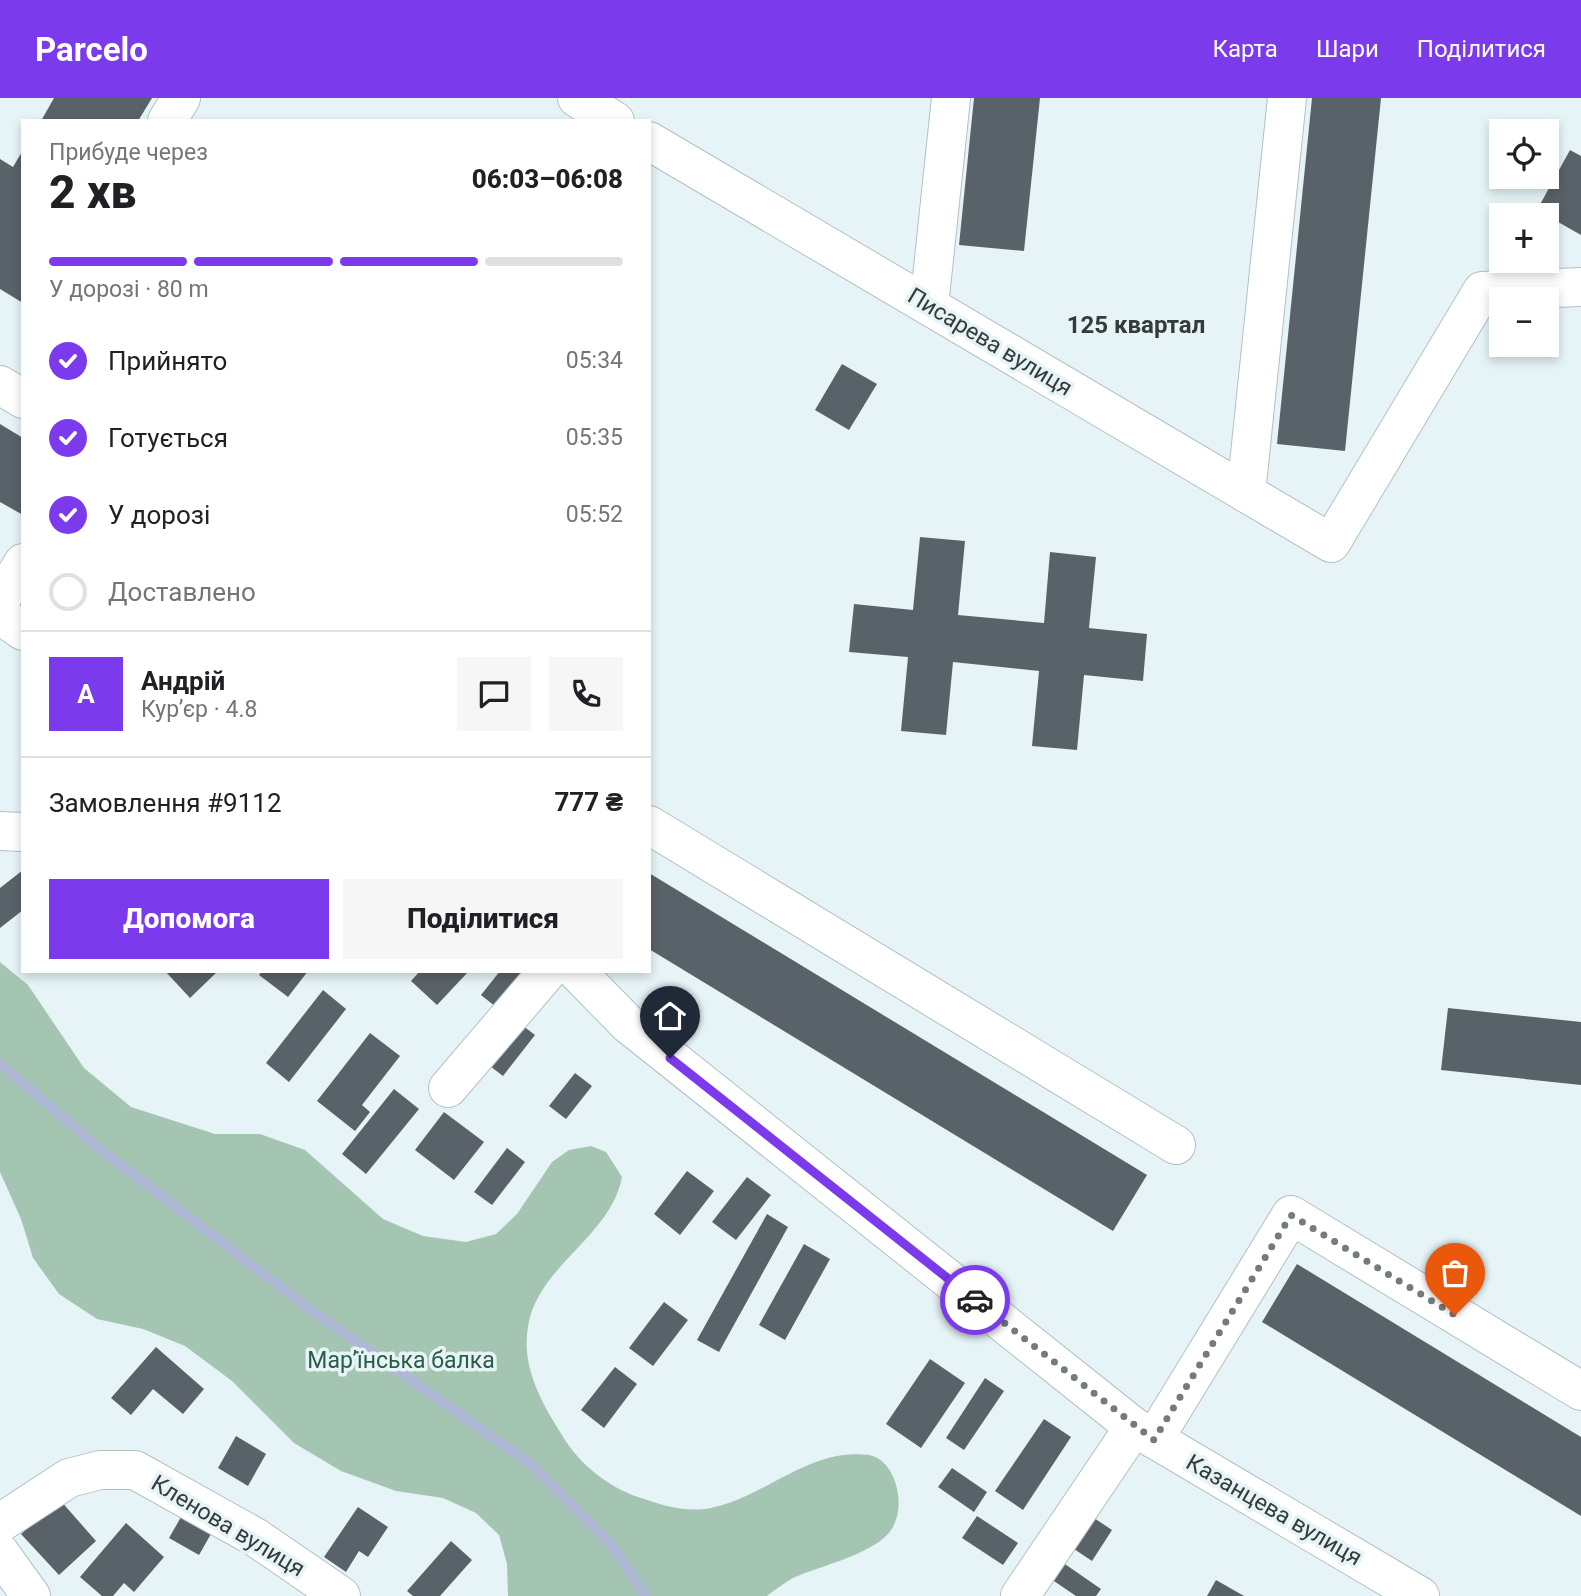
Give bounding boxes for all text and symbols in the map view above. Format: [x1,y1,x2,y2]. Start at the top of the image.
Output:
text: Parcelo [35,30,148,69]
text: Карта [1212,35,1278,63]
text: Шари [1316,35,1379,63]
text: Поділитися [1417,35,1546,63]
map controls [1489,119,1559,357]
button: locate [1489,119,1559,189]
text: Прибуде через [49,139,208,166]
text: 06:03–06:08 [472,164,623,194]
text: 2 хв [49,165,136,219]
button: + [1489,203,1559,273]
text: У дорозі · 80 m [49,276,209,303]
street label: Писарева вулиця [903,282,1077,402]
button: − [1489,287,1559,357]
district label: 125 квартал [1067,311,1205,339]
icon: check [49,342,87,380]
text: Прийнято [108,346,227,376]
text: 05:34 [566,347,623,374]
icon: check [49,419,87,457]
text: Готується [108,423,228,453]
text: 05:35 [566,424,623,451]
icon: check [49,496,87,534]
text: У дорозі [108,500,210,530]
text: 05:52 [566,501,623,528]
text: Доставлено [108,577,256,607]
button: chat [457,657,531,731]
button: phone [549,657,623,731]
text: Андрій [141,666,225,696]
text: А [77,679,95,709]
text: Кур’єр · 4.8 [141,696,257,723]
text: 777 ₴ [554,787,623,817]
text: Замовлення #9112 [49,788,282,818]
button: Допомога [49,879,329,959]
button: Поділитися [343,879,623,959]
pin [640,986,700,1058]
icon: home [651,997,689,1035]
pin [1425,1243,1485,1315]
icon: bag [1436,1254,1474,1292]
courier [940,1265,1010,1335]
icon: car [956,1281,994,1319]
park label: Мар’їнська балка [307,1347,495,1374]
street label: Казанцева вулиця [1181,1449,1367,1571]
street label: Кленова вулиця [146,1470,310,1582]

